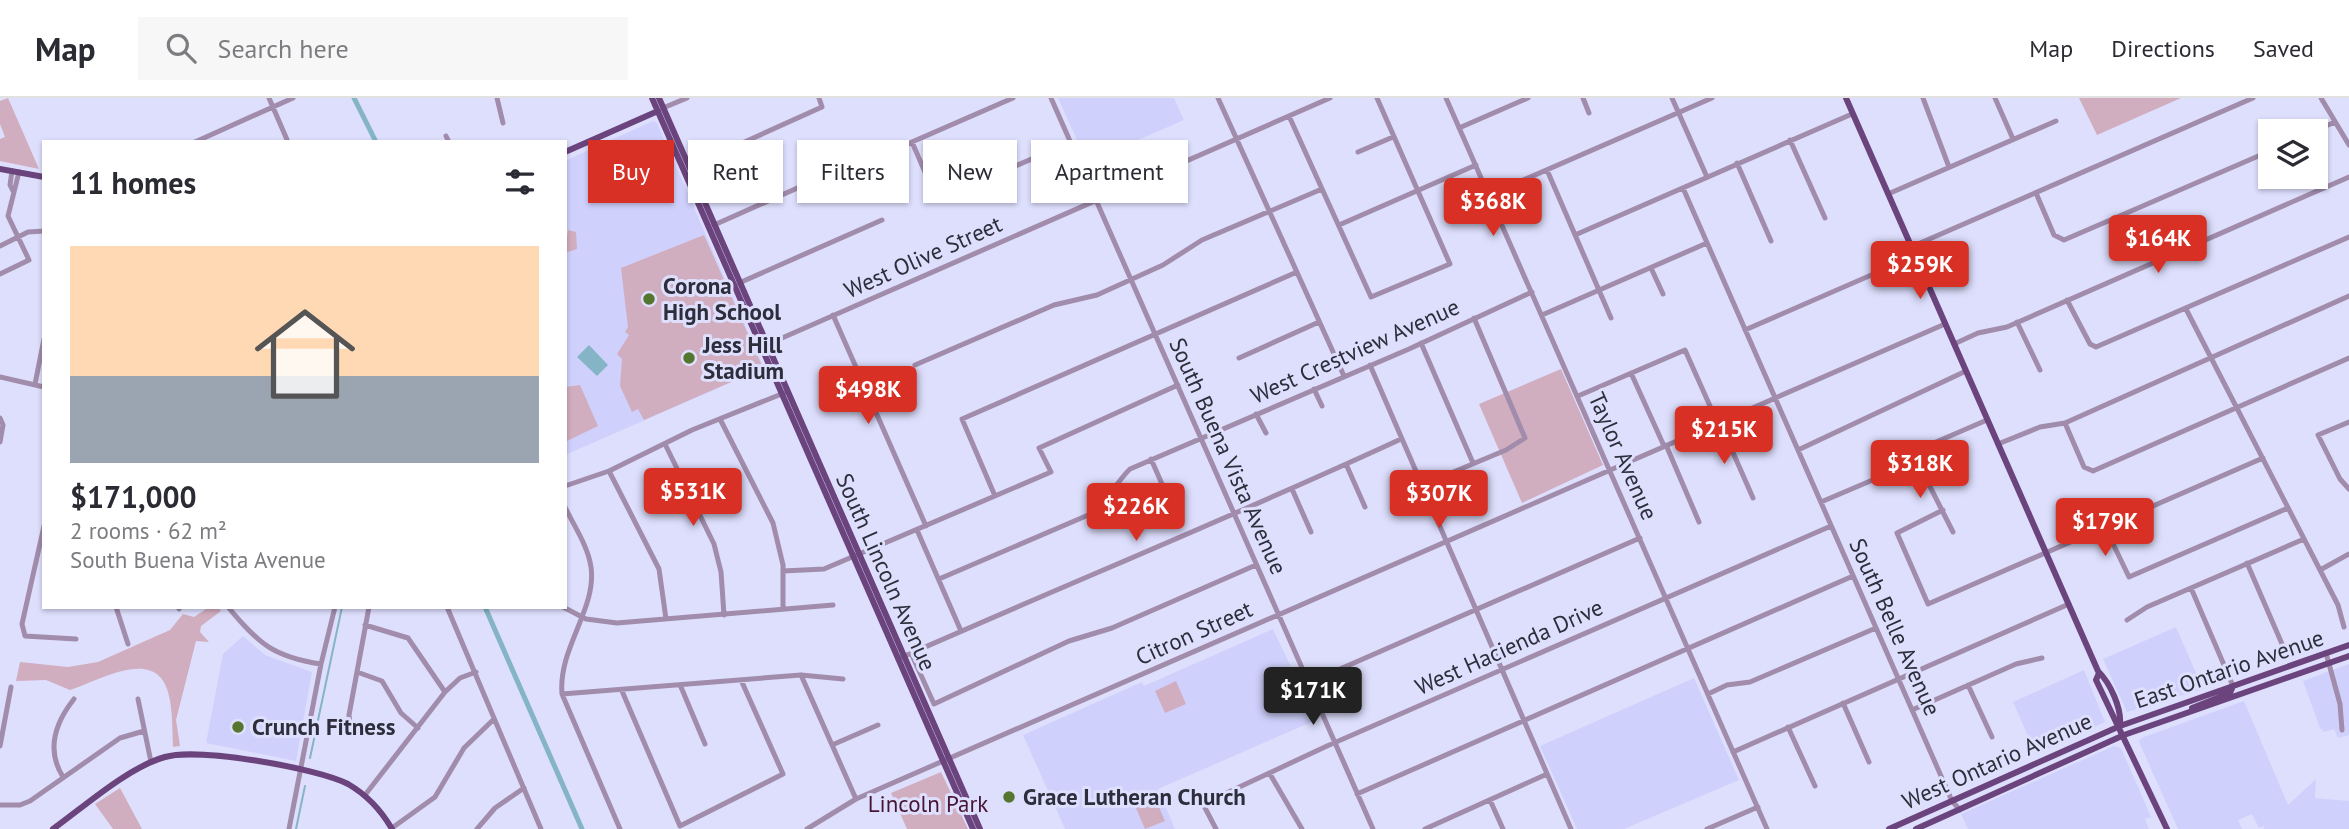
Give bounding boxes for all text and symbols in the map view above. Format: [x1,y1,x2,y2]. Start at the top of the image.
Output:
search box [138,17,628,80]
text: Map [35,27,96,70]
icon: search [162,29,200,67]
text: Search here [218,32,349,65]
text: Map [2029,33,2073,64]
text: Directions [2111,33,2215,64]
text: Saved [2253,33,2314,64]
map controls [2258,119,2328,189]
button: layers [2258,119,2328,189]
chip: Buy [588,140,674,203]
chip: Rent [688,140,783,203]
chip: Filters [797,140,909,203]
chip: New [923,140,1017,203]
chip: Apartment [1031,140,1188,203]
text: 11 homes [70,163,196,202]
icon: filters [501,163,539,201]
pin: $368K [1444,178,1542,238]
text: $368K [1460,186,1526,215]
street label: West Olive Street [840,209,1006,304]
pin: $164K [2109,216,2207,275]
text: $164K [2125,223,2191,252]
pin: $259K [1871,242,1969,301]
text: $259K [1887,249,1953,278]
place label: Corona High School [663,271,781,326]
icon: home [242,291,368,417]
marker: Corona High School [641,291,657,307]
street label: West Crestview Avenue [1246,291,1464,410]
place label: Jess Hill Stadium [702,330,784,385]
street label: South Buena Vista Avenue [1163,333,1294,579]
marker: Jess Hill Stadium [681,350,697,366]
pin: $498K [819,366,917,426]
text: $498K [835,374,901,403]
street label: Taylor Avenue [1582,388,1664,524]
pin: $215K [1675,406,1773,466]
text: $215K [1691,414,1757,443]
pin: $318K [1871,440,1969,500]
text: $318K [1887,448,1953,477]
pin: $531K [644,468,742,528]
street label: South Lincoln Avenue [830,469,943,675]
pin: $307K [1390,470,1488,530]
text: $531K [660,476,726,505]
text: $171,000 [70,477,197,516]
text: $307K [1406,478,1472,507]
pin: $226K [1087,484,1185,543]
text: $226K [1103,491,1169,520]
pin: $179K [2056,498,2154,558]
text: $179K [2072,506,2138,535]
text: 2 rooms · 62 m² [70,516,227,545]
street label: South Belle Avenue [1843,534,1948,720]
text: South Buena Vista Avenue [70,545,326,574]
street label: West Hacienda Drive [1410,592,1607,701]
street label: Citron Street [1131,594,1257,671]
street label: East Ontario Avenue [2130,623,2327,715]
pin: $171K [1264,668,1362,727]
text: $171K [1280,675,1346,704]
street label: West Ontario Avenue [1898,706,2096,815]
place label: Crunch Fitness [252,712,396,741]
marker: Crunch Fitness [230,719,246,735]
place label: Grace Lutheran Church [1023,782,1246,811]
park label: Lincoln Park [868,789,988,818]
marker: Grace Lutheran Church [1001,789,1017,805]

